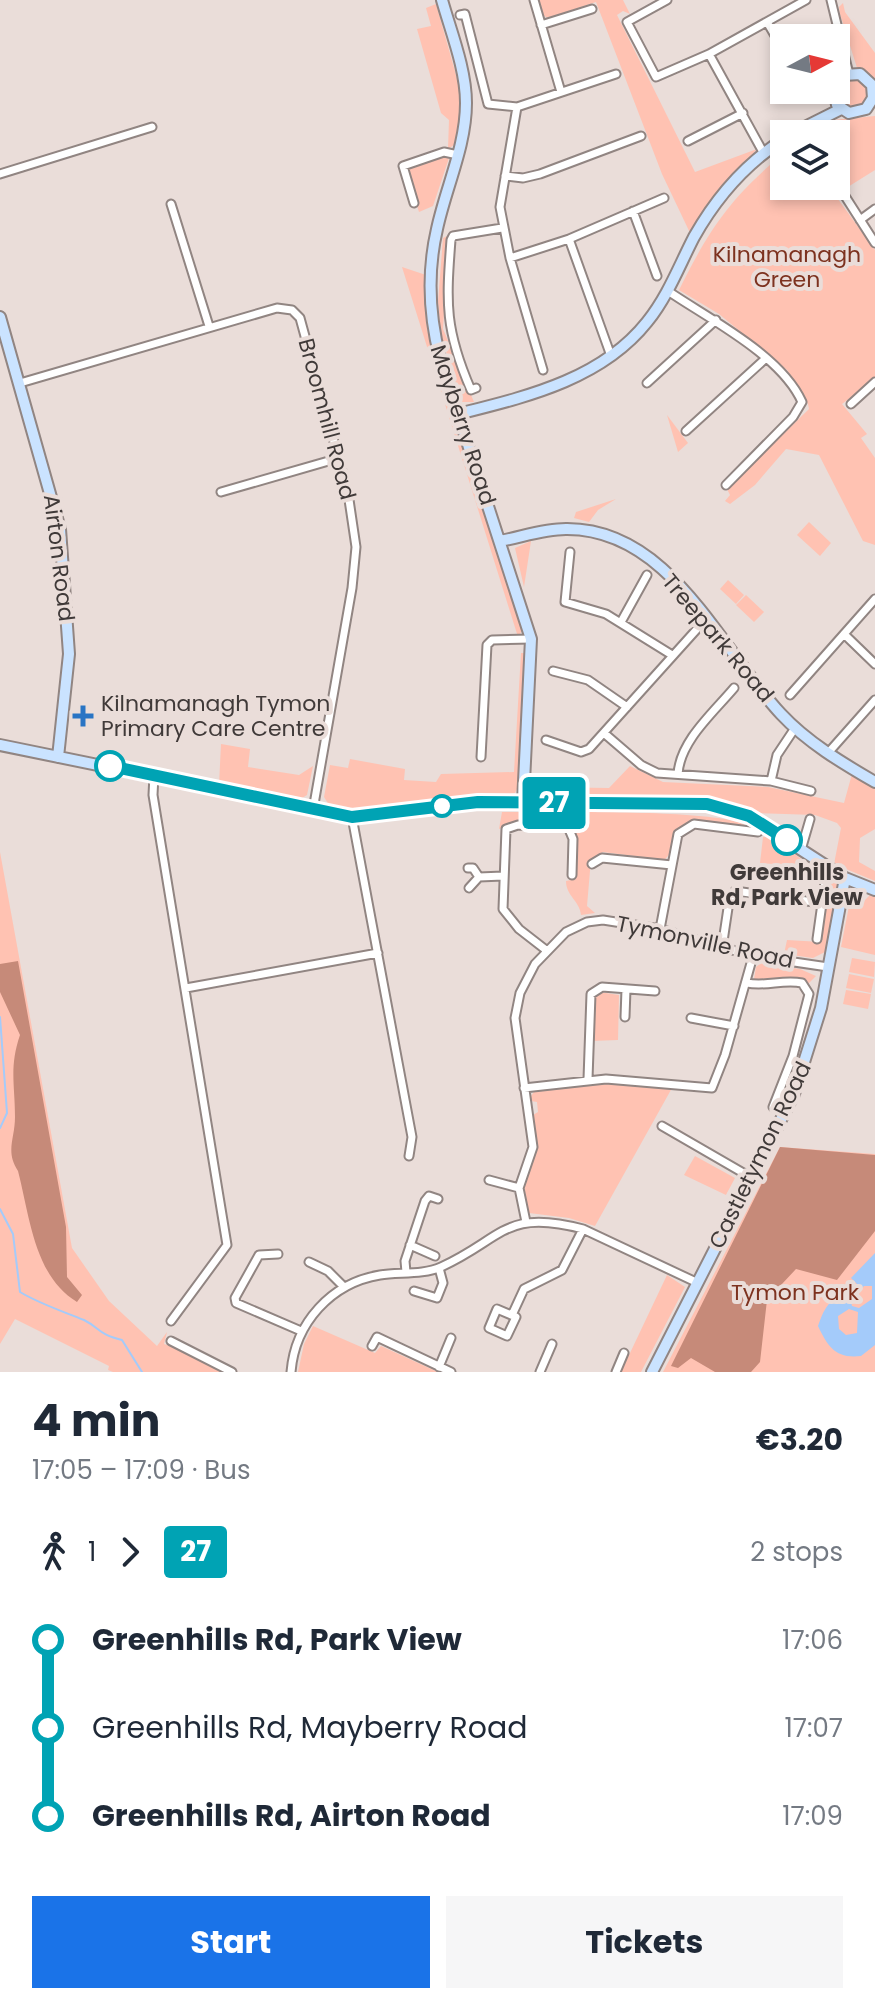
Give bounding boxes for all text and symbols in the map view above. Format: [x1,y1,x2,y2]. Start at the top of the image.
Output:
north arrow [770,24,850,104]
map controls [770,24,850,200]
button: layers [770,120,850,200]
park label: Kilnamanagh Green [713,239,861,295]
street label: Broomhill Road [291,335,363,503]
street label: Mayberry Road [423,341,503,509]
street label: Airton Road [36,493,82,623]
street label: Treepark Road [655,567,781,709]
place label: Kilnamanagh Tymon Primary Care Centre [101,688,330,744]
marker: Kilnamanagh Tymon Primary Care Centre [72,705,94,727]
unlabelled marker [95,751,125,781]
line badge: 27 [518,777,590,829]
text: 27 [539,783,569,822]
unlabelled marker [431,795,453,817]
marker: Greenhills Rd, Park View [772,825,802,855]
place label: Greenhills Rd, Park View [711,857,863,913]
street label: Tymonville Road [614,908,796,976]
street label: Castletymon Road [701,1056,819,1254]
park label: Tymon Park [731,1277,860,1308]
text: 4 min [32,1390,160,1451]
text: €3.20 [756,1418,843,1461]
text: 17:05 – 17:09 · Bus [32,1452,251,1488]
icon: walk [32,1530,76,1574]
icon: forward [108,1530,152,1574]
text: 27 [180,1532,211,1571]
text: 1 [88,1534,96,1570]
text: 2 stops [750,1534,843,1570]
text: Greenhills Rd, Park View [92,1618,462,1661]
text: 17:06 [782,1622,843,1658]
text: Greenhills Rd, Mayberry Road [92,1706,528,1749]
text: 17:07 [784,1710,843,1746]
text: Greenhills Rd, Airton Road [92,1794,491,1837]
text: 17:09 [782,1798,843,1834]
button: Start [32,1896,430,1988]
button: Tickets [446,1896,843,1988]

